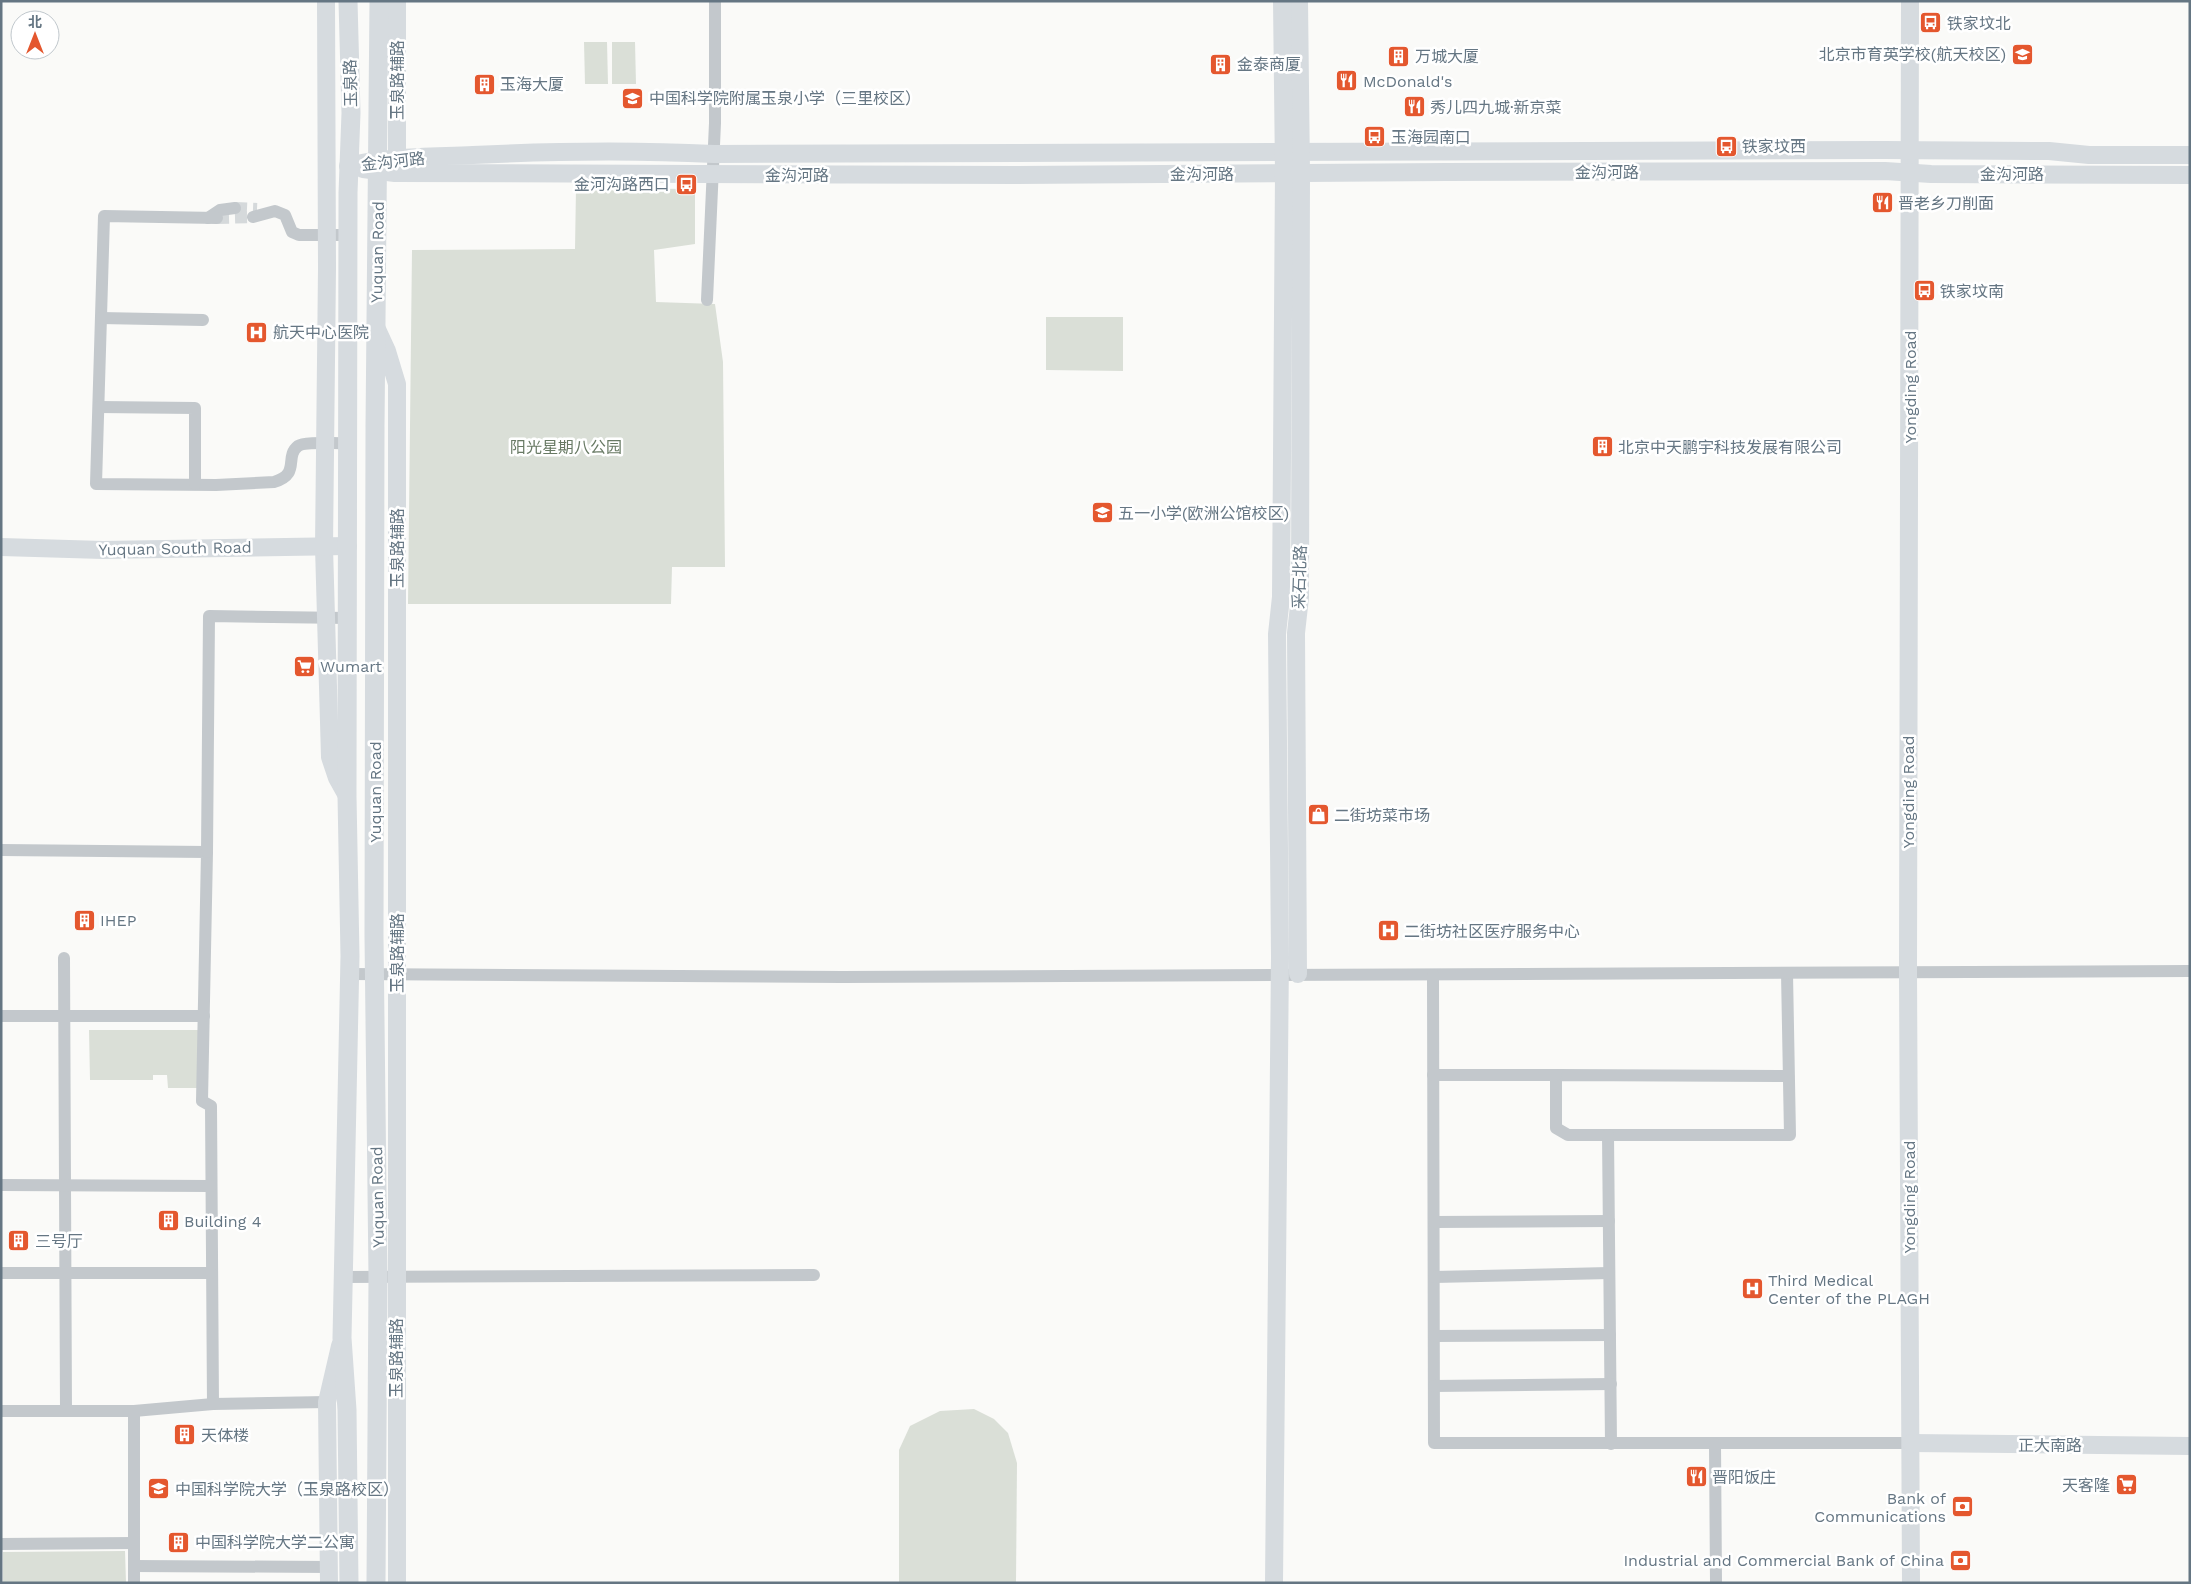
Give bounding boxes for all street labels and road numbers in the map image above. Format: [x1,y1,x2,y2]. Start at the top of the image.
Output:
street label: 玉泉路辅路 [388,40,407,120]
street label: 玉泉路 [341,59,360,107]
street label: 金沟河路 [360,149,426,174]
street label: 金沟河路 [1575,163,1639,182]
street label: 金沟河路 [1170,165,1234,184]
street label: 金沟河路 [1980,165,2044,184]
street label: 金沟河路 [765,166,829,185]
street label: Yuquan Road [367,201,388,303]
street label: Yongding Road [1901,330,1920,444]
street label: 玉泉路辅路 [388,508,407,588]
street label: Yuquan South Road [98,538,252,559]
street label: 采石北路 [1289,545,1310,609]
street label: Yongding Road [1899,735,1918,849]
street label: Yuquan Road [366,741,385,843]
street label: 玉泉路辅路 [388,913,407,993]
street label: Yongding Road [1900,1140,1919,1254]
street label: Yuquan Road [367,1146,388,1248]
street label: 玉泉路辅路 [387,1318,406,1398]
street label: 正大南路 [2018,1436,2082,1455]

